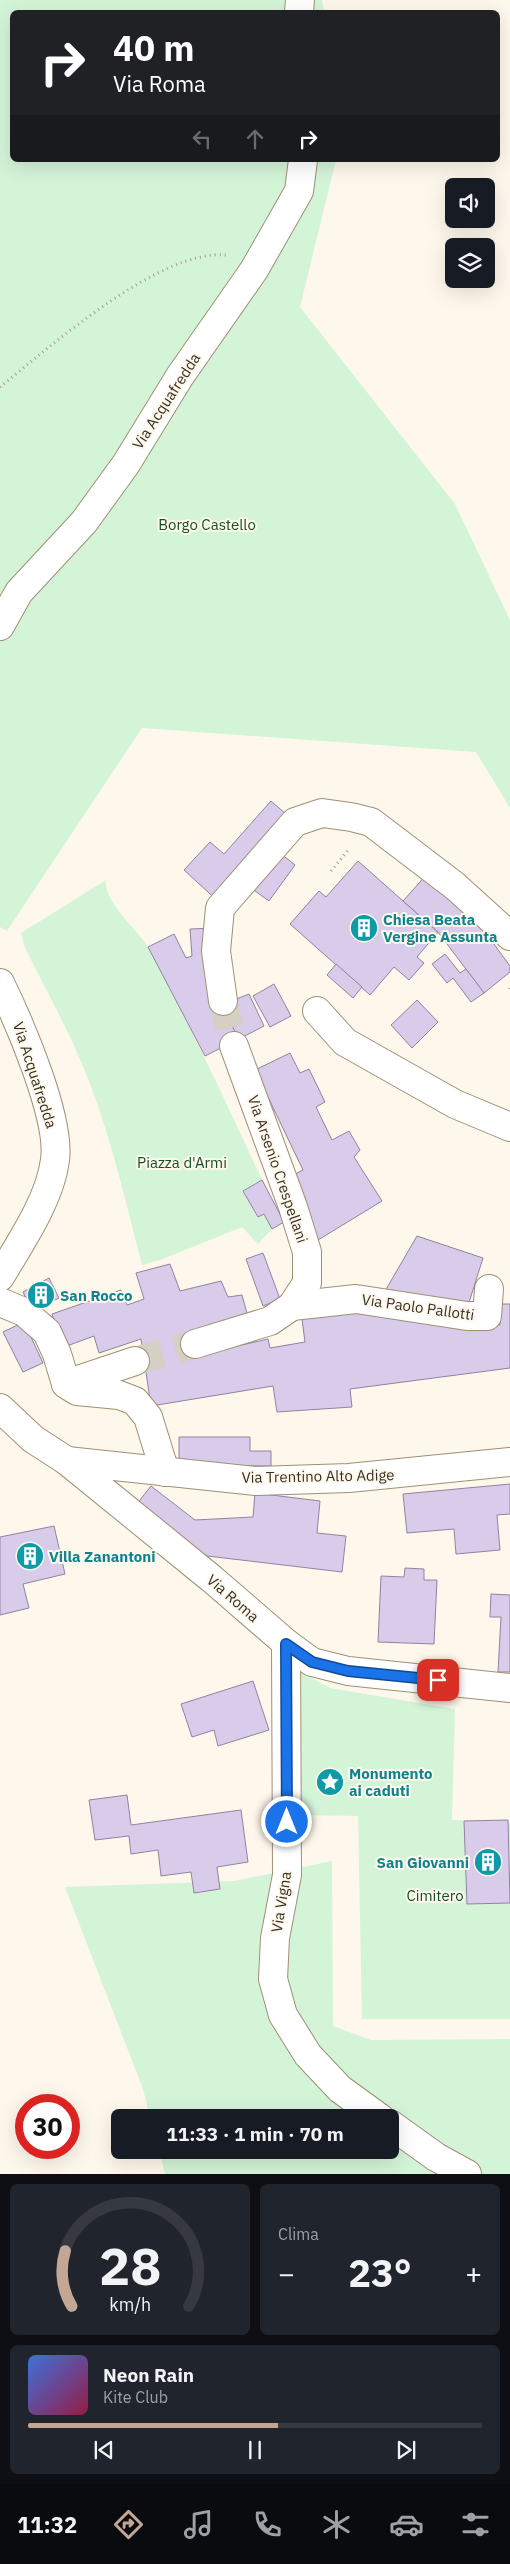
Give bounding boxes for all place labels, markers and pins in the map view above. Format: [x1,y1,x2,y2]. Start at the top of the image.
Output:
place label: Chiesa Beata Vergine Assunta [383,910,498,946]
building icon: Chiesa Beata Vergine Assunta [349,913,379,943]
building icon: San Rocco [26,1280,56,1310]
place label: San Rocco [60,1286,133,1305]
building icon: Villa Zanantoni [15,1541,45,1571]
place label: Villa Zanantoni [49,1547,156,1566]
pin [417,1659,459,1701]
place label: Monumento ai caduti [349,1764,433,1800]
place icon: Monumento ai caduti [315,1767,345,1797]
building icon: San Giovanni [473,1847,503,1877]
place label: San Giovanni [377,1853,469,1872]

